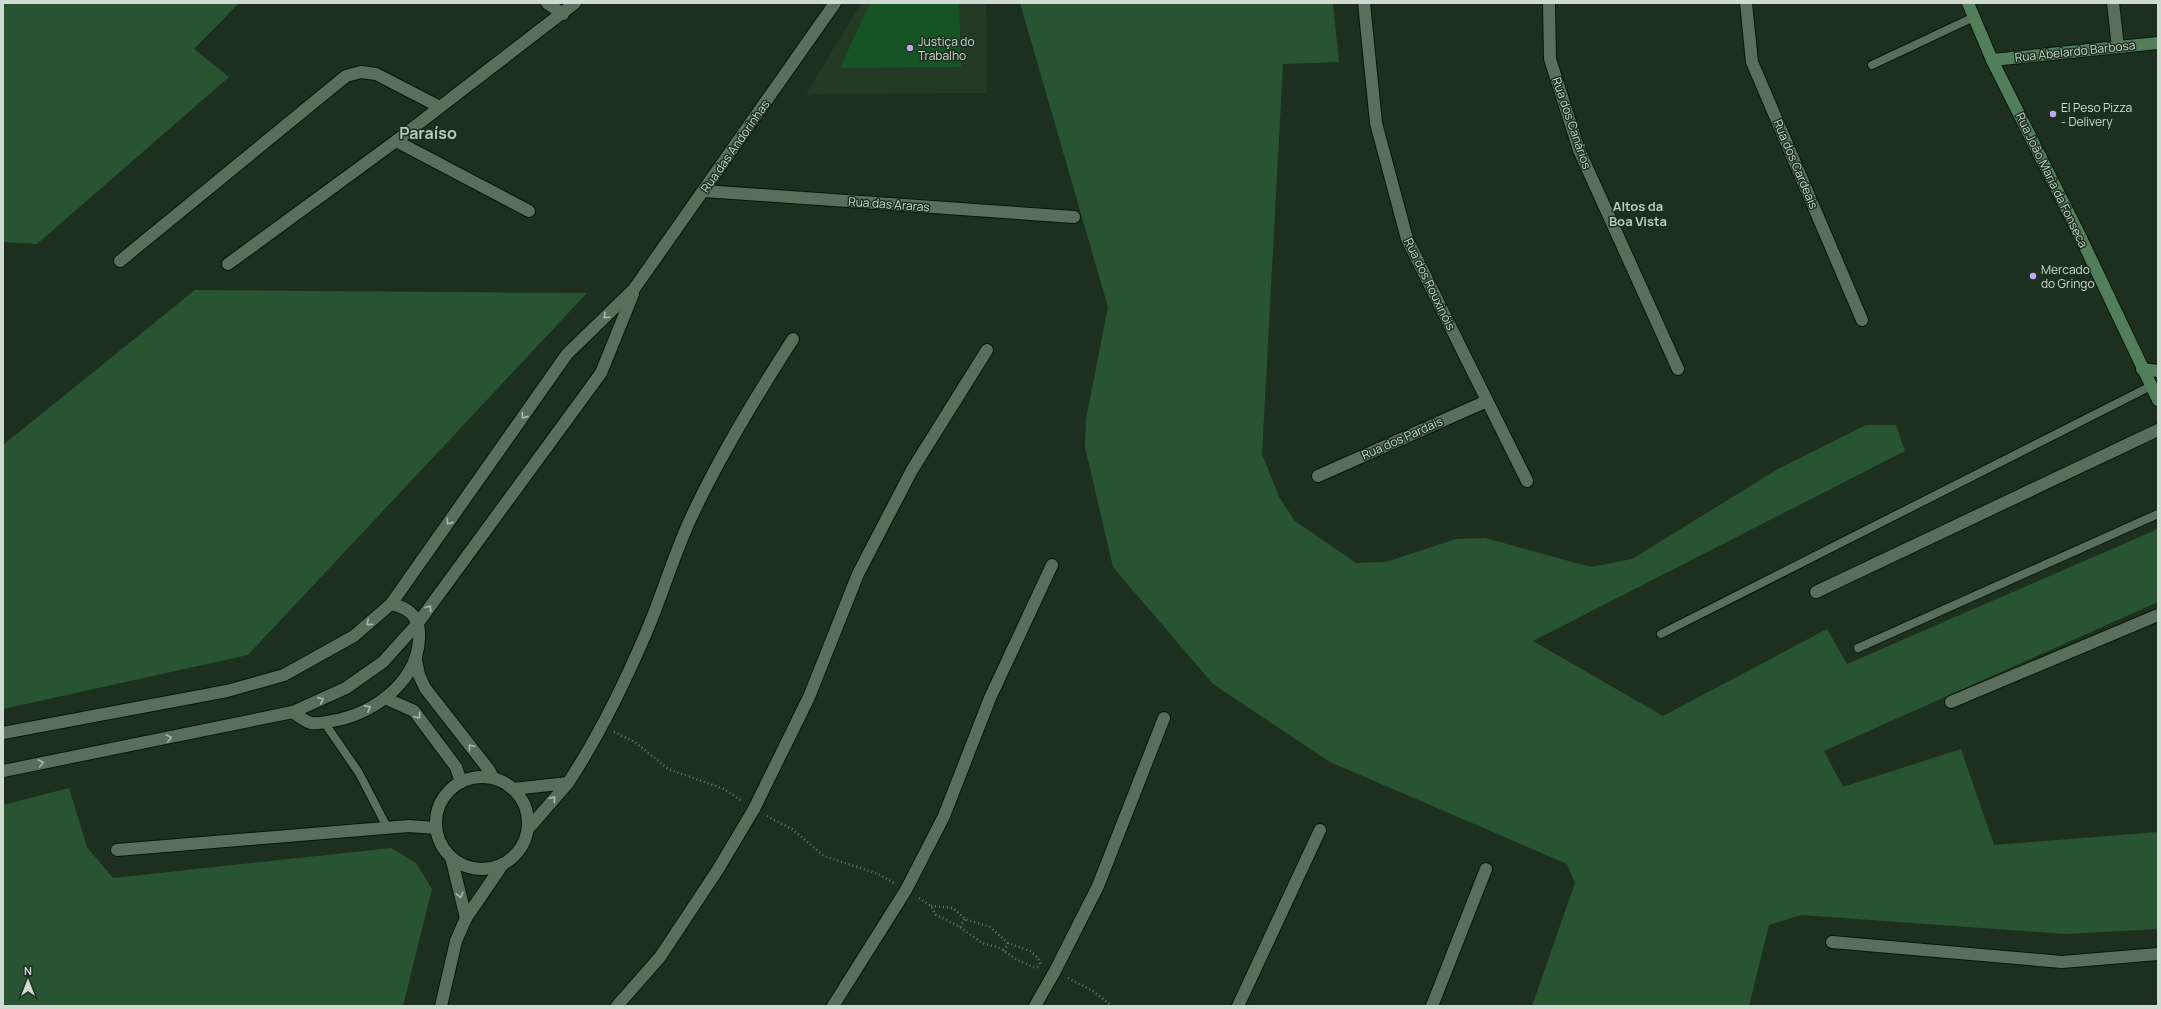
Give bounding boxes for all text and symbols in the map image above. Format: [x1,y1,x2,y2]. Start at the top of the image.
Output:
place label: Justiça do Trabalho [918,33,974,64]
street label: Rua Abelardo Barbosa [2014,36,2136,66]
marker: Justiça do Trabalho [905,43,915,53]
street label: Rua dos Canários [1548,75,1596,171]
street label: Rua das Andorinhas [697,96,773,196]
place label: El Peso Pizza - Delivery [2061,99,2132,130]
marker: El Peso Pizza - Delivery [2048,109,2058,119]
street label: Rua João Maria da Fonseca [2012,110,2092,250]
street label: Rua dos Cardeais [1769,117,1823,211]
district label: Paraíso [399,122,457,144]
street label: Rua das Araras [848,193,930,215]
district label: Altos da Boa Vista [1609,197,1667,230]
street label: Rua dos Rouxinóis [1400,235,1460,333]
place label: Mercado do Gringo [2041,261,2095,292]
marker: Mercado do Gringo [2028,271,2038,281]
one-way arrow [603,311,611,319]
one-way arrow [522,411,529,418]
street label: Rua dos Pardais [1359,412,1445,464]
one-way arrow [446,518,454,525]
one-way arrow [425,605,432,612]
one-way arrow [366,619,373,626]
one-way arrow [318,696,325,704]
one-way arrow [364,706,371,713]
one-way arrow [413,712,420,719]
one-way arrow [165,734,172,742]
one-way arrow [469,744,476,751]
one-way arrow [38,760,44,768]
one-way arrow [549,797,556,804]
one-way arrow [456,892,464,898]
north arrow [8,961,48,1001]
text: N [24,963,32,978]

